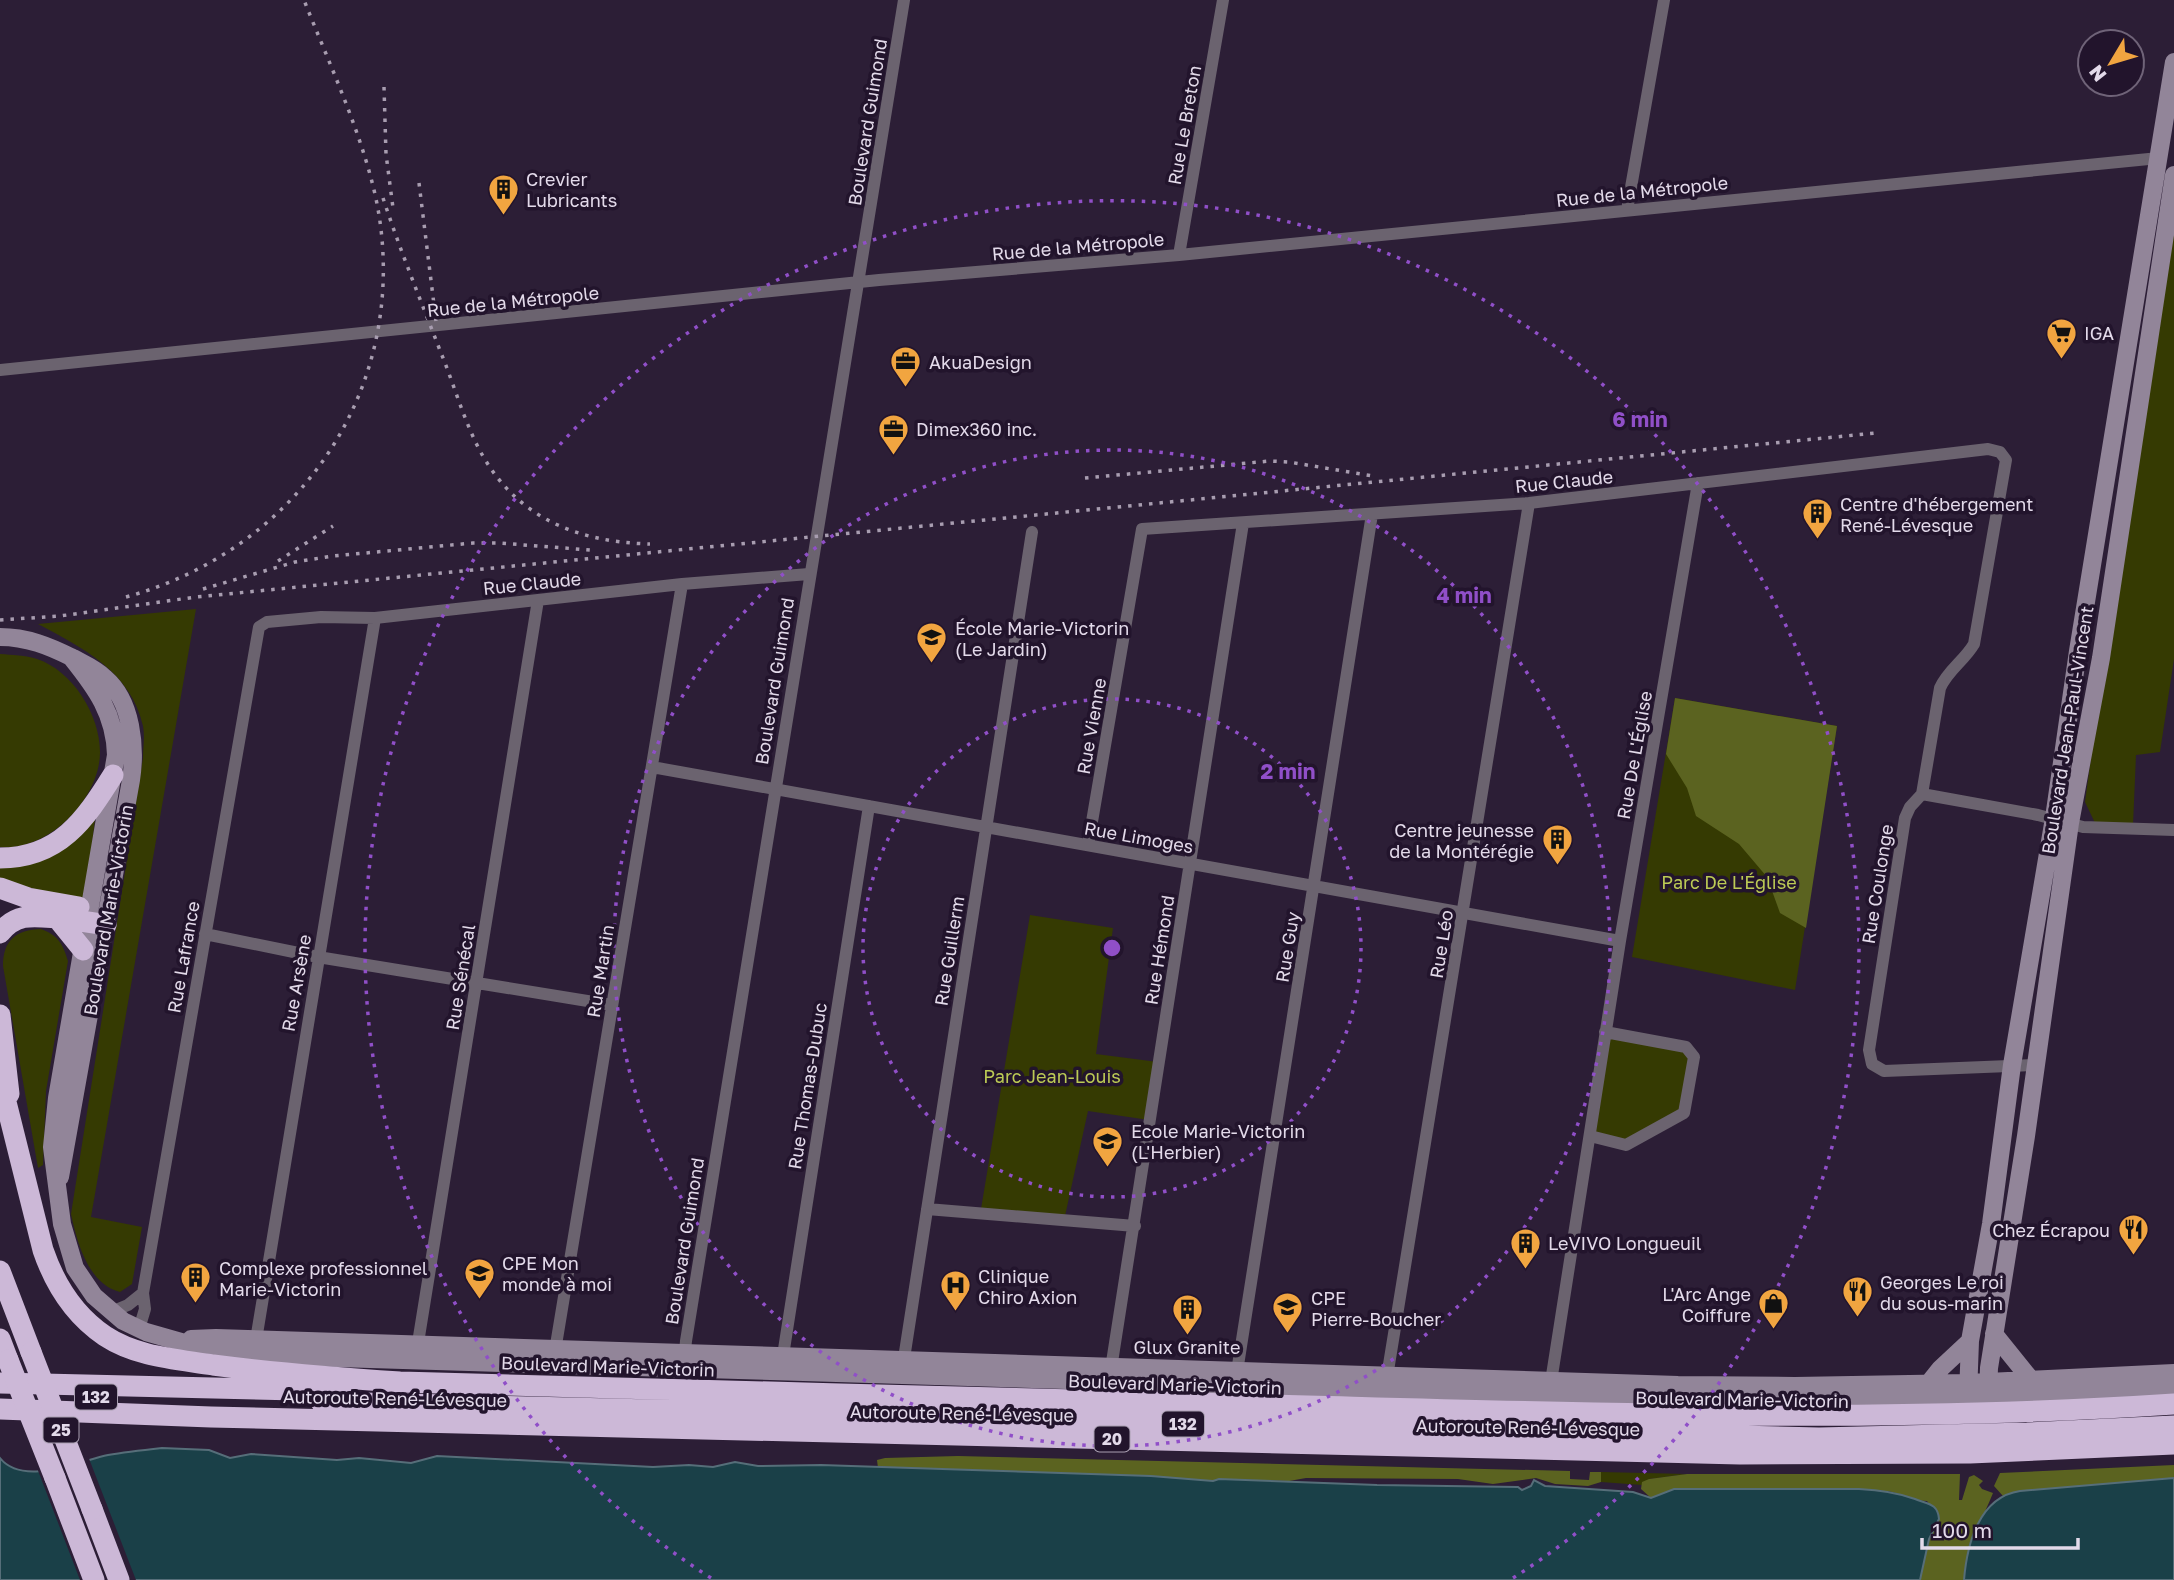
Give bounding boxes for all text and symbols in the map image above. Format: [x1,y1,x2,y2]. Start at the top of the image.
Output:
north arrow [2076,28,2146,98]
street label: Boulevard Guimond [843,37,891,207]
text: N [2084,61,2111,87]
street label: Rue Le Breton [1163,63,1205,187]
place label: Crevier Lubricants [526,168,617,211]
street label: Rue de la Métropole [1555,171,1729,211]
building icon: Crevier Lubricants [486,172,520,216]
street label: Rue de la Métropole [991,228,1165,264]
street label: Rue de la Métropole [426,281,600,321]
supermarket icon: IGA [2044,316,2078,360]
place label: IGA [2084,322,2114,344]
office icon: AkuaDesign [889,345,923,389]
place label: AkuaDesign [929,351,1032,373]
text: 6 min [1612,406,1668,432]
office icon: Dimex360 inc. [876,412,910,456]
place label: Dimex360 inc. [916,418,1037,440]
street label: Rue Claude [1514,465,1614,497]
place label: Centre d'hébergement René-Lévesque [1840,493,2033,536]
building icon: Centre d'hébergement René-Lévesque [1800,497,1834,541]
street label: Rue Claude [482,567,582,599]
text: 4 min [1436,582,1492,608]
street label: Boulevard Guimond [750,596,798,766]
street label: Boulevard Jean-Paul-Vincent [2037,604,2097,856]
place label: École Marie-Victorin (Le Jardin) [955,617,1129,660]
school or university icon: École Marie-Victorin (Le Jardin) [915,621,949,665]
street label: Rue Vienne [1072,676,1110,776]
street label: Rue De L'Église [1612,689,1656,821]
text: 2 min [1261,758,1315,784]
street label: Boulevard Marie-Victorin [79,803,137,1017]
street label: Rue Limoges [1083,817,1195,857]
place label: Centre jeunesse de la Montérégie [1389,819,1534,862]
building icon: Centre jeunesse de la Montérégie [1540,823,1574,867]
street label: Rue Coulonge [1857,823,1897,945]
park label: Parc De L'Église [1661,871,1797,893]
street label: Rue Hémond [1139,894,1179,1006]
street label: Rue Guillerm [929,895,969,1007]
street label: Rue Lafrance [162,899,204,1015]
street label: Rue Léo [1425,908,1457,980]
street label: Rue Guy [1271,910,1303,984]
street label: Rue Sénécal [441,922,479,1032]
street label: Rue Martin [582,923,618,1019]
street label: Rue Arsène [277,933,315,1033]
centre of rings [1100,936,1124,960]
street label: Rue Thomas-Dubuc [783,1001,831,1171]
park label: Parc Jean-Louis [983,1065,1121,1087]
place label: Ecole Marie-Victorin (L'Herbier) [1131,1120,1305,1163]
school or university icon: Ecole Marie-Victorin (L'Herbier) [1091,1124,1125,1168]
street label: Boulevard Guimond [660,1156,708,1326]
restaurant icon: Chez Écrapou [2116,1213,2150,1257]
place label: Chez Écrapou [1992,1219,2110,1241]
building icon: LeVIVO Longueuil [1508,1226,1542,1270]
place label: LeVIVO Longueuil [1548,1232,1702,1254]
place label: CPE Mon monde à moi [502,1252,612,1295]
school or university icon: CPE Mon monde à moi [462,1256,496,1300]
place label: Complexe professionnel Marie-Victorin [219,1257,428,1300]
building icon: Complexe professionnel Marie-Victorin [179,1261,213,1305]
place label: Clinique Chiro Axion [978,1265,1077,1308]
hospital icon: Clinique Chiro Axion [938,1269,972,1313]
place label: Georges Le roi du sous-marin [1880,1271,2004,1314]
restaurant icon: Georges Le roi du sous-marin [1840,1275,1874,1319]
place label: L'Arc Ange Coiffure [1662,1283,1751,1326]
place label: CPE Pierre-Boucher [1311,1287,1441,1330]
shop icon: L'Arc Ange Coiffure [1757,1287,1791,1331]
school or university icon: CPE Pierre-Boucher [1271,1291,1305,1335]
building icon: Glux Granite [1170,1292,1204,1336]
place label: Glux Granite [1134,1336,1240,1358]
street label: Boulevard Marie-Victorin [501,1351,715,1381]
street label: Boulevard Marie-Victorin [1068,1369,1282,1399]
road number: 132 [75,1385,117,1410]
street label: Autoroute René-Lévesque [283,1385,507,1411]
street label: Boulevard Marie-Victorin [1635,1386,1849,1412]
street label: Autoroute René-Lévesque [850,1400,1074,1426]
road number: 132 [1162,1412,1204,1436]
street label: Autoroute René-Lévesque [1416,1414,1640,1440]
road number: 25 [43,1418,78,1442]
road number: 20 [1094,1427,1130,1452]
scale bar [1922,1506,2078,1550]
text: 100 m [1932,1517,1992,1543]

